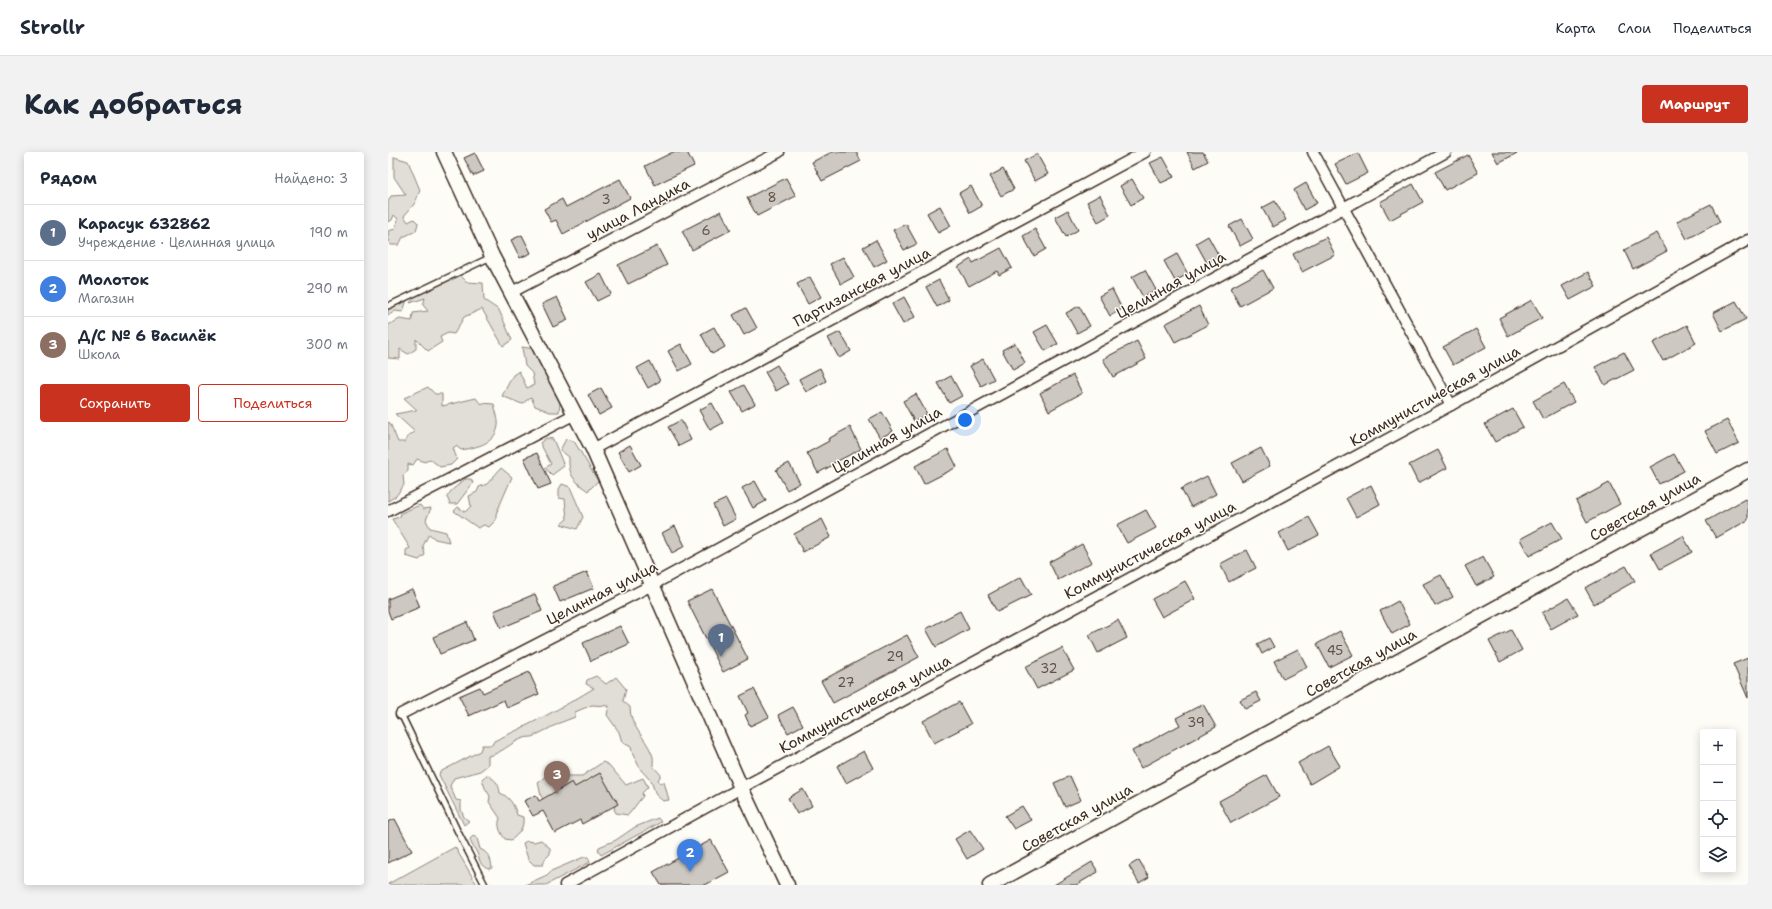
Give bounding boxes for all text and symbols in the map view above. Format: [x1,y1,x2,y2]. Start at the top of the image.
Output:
text: Strollr [20,15,85,40]
text: Карта [1555,19,1596,37]
text: Слои [1618,19,1651,37]
text: Поделиться [1673,19,1752,37]
text: Как добраться [24,85,243,123]
button: Маршрут [1642,85,1748,123]
text: Рядом [40,167,97,189]
text: Найдено: 3 [274,170,348,187]
street label: улица Ландика [583,173,694,245]
house number: 8 [767,189,777,206]
house number: 3 [601,191,611,208]
text: Карасук 632862 [78,214,211,234]
house number: 6 [701,222,711,239]
text: 1 [50,224,56,241]
text: 190 m [309,224,348,241]
text: Учреждение · Целинная улица [78,234,275,251]
street label: Партизанская улица [790,242,935,332]
street label: Целинная улица [1113,246,1230,323]
text: Молоток [78,270,149,290]
text: 2 [48,280,58,297]
text: 290 m [306,280,348,297]
text: Магазин [78,290,134,307]
text: Д/С № 6 Василёк [78,326,216,346]
text: 3 [48,336,58,353]
text: 300 m [305,336,348,353]
street label: Коммунистическая улица [1346,340,1524,451]
text: Школа [78,346,120,363]
button: Сохранить [40,384,190,422]
button: Поделиться [198,384,348,422]
street label: Целинная улица [829,401,946,478]
your location [955,410,975,430]
street label: Советская улица [1586,468,1705,546]
street label: Коммунистическая улица [1061,496,1240,604]
street label: Целинная улица [543,556,662,630]
pin: 1 [708,624,734,657]
street label: Советская улица [1302,624,1421,702]
house number: 45 [1327,642,1343,659]
house number: 29 [886,648,904,665]
street label: Коммунистическая улица [776,650,955,758]
house number: 32 [1040,660,1058,677]
house number: 27 [837,674,855,691]
house number: 39 [1187,714,1205,731]
map controls [1700,729,1736,873]
button: + [1700,729,1736,765]
pin: 3 [544,761,570,794]
button: − [1700,765,1736,801]
street label: Советская улица [1018,779,1137,857]
button: locate [1700,801,1736,837]
button: layers [1700,837,1736,873]
pin: 2 [677,839,703,872]

